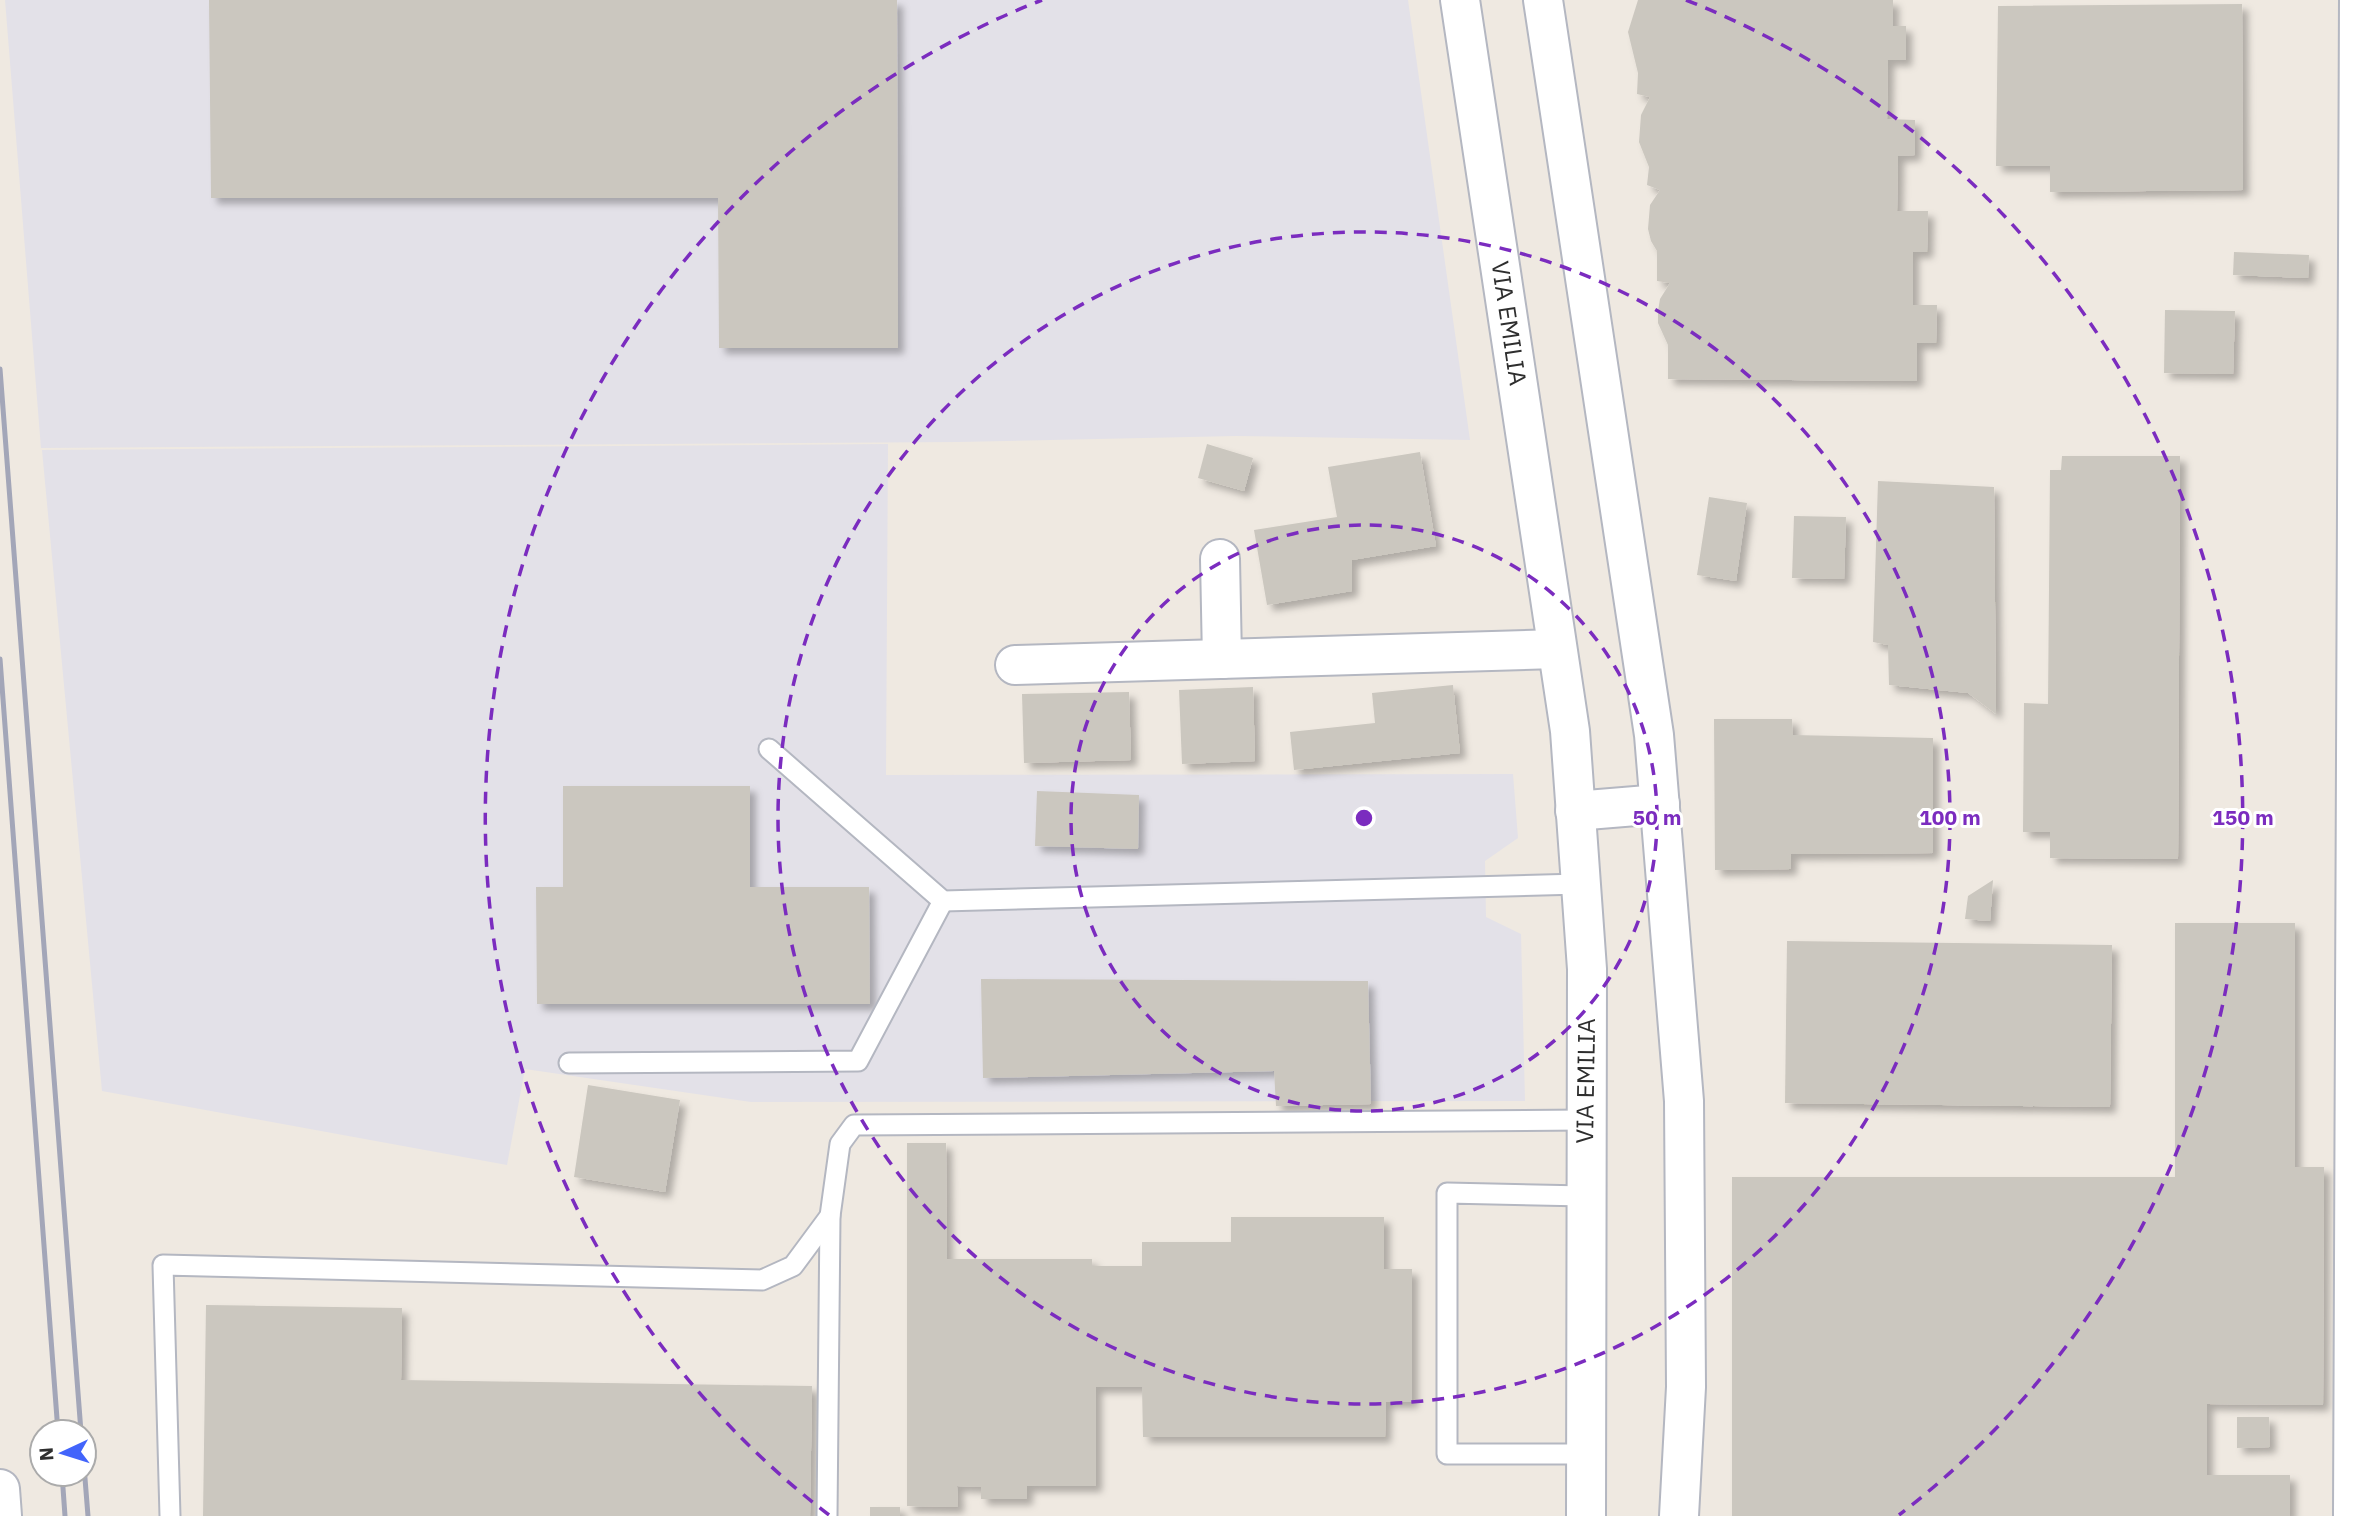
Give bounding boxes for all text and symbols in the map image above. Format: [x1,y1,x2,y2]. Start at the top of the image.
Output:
street label: VIA EMILIA [1484,259,1535,388]
text: 50 m [1633,803,1681,831]
text: 100 m [1919,803,1981,831]
text: 150 m [2212,803,2274,831]
centre of rings [1352,806,1376,830]
street label: VIA EMILIA [1568,1018,1602,1144]
north arrow [28,1418,98,1488]
text: N [34,1446,58,1462]

